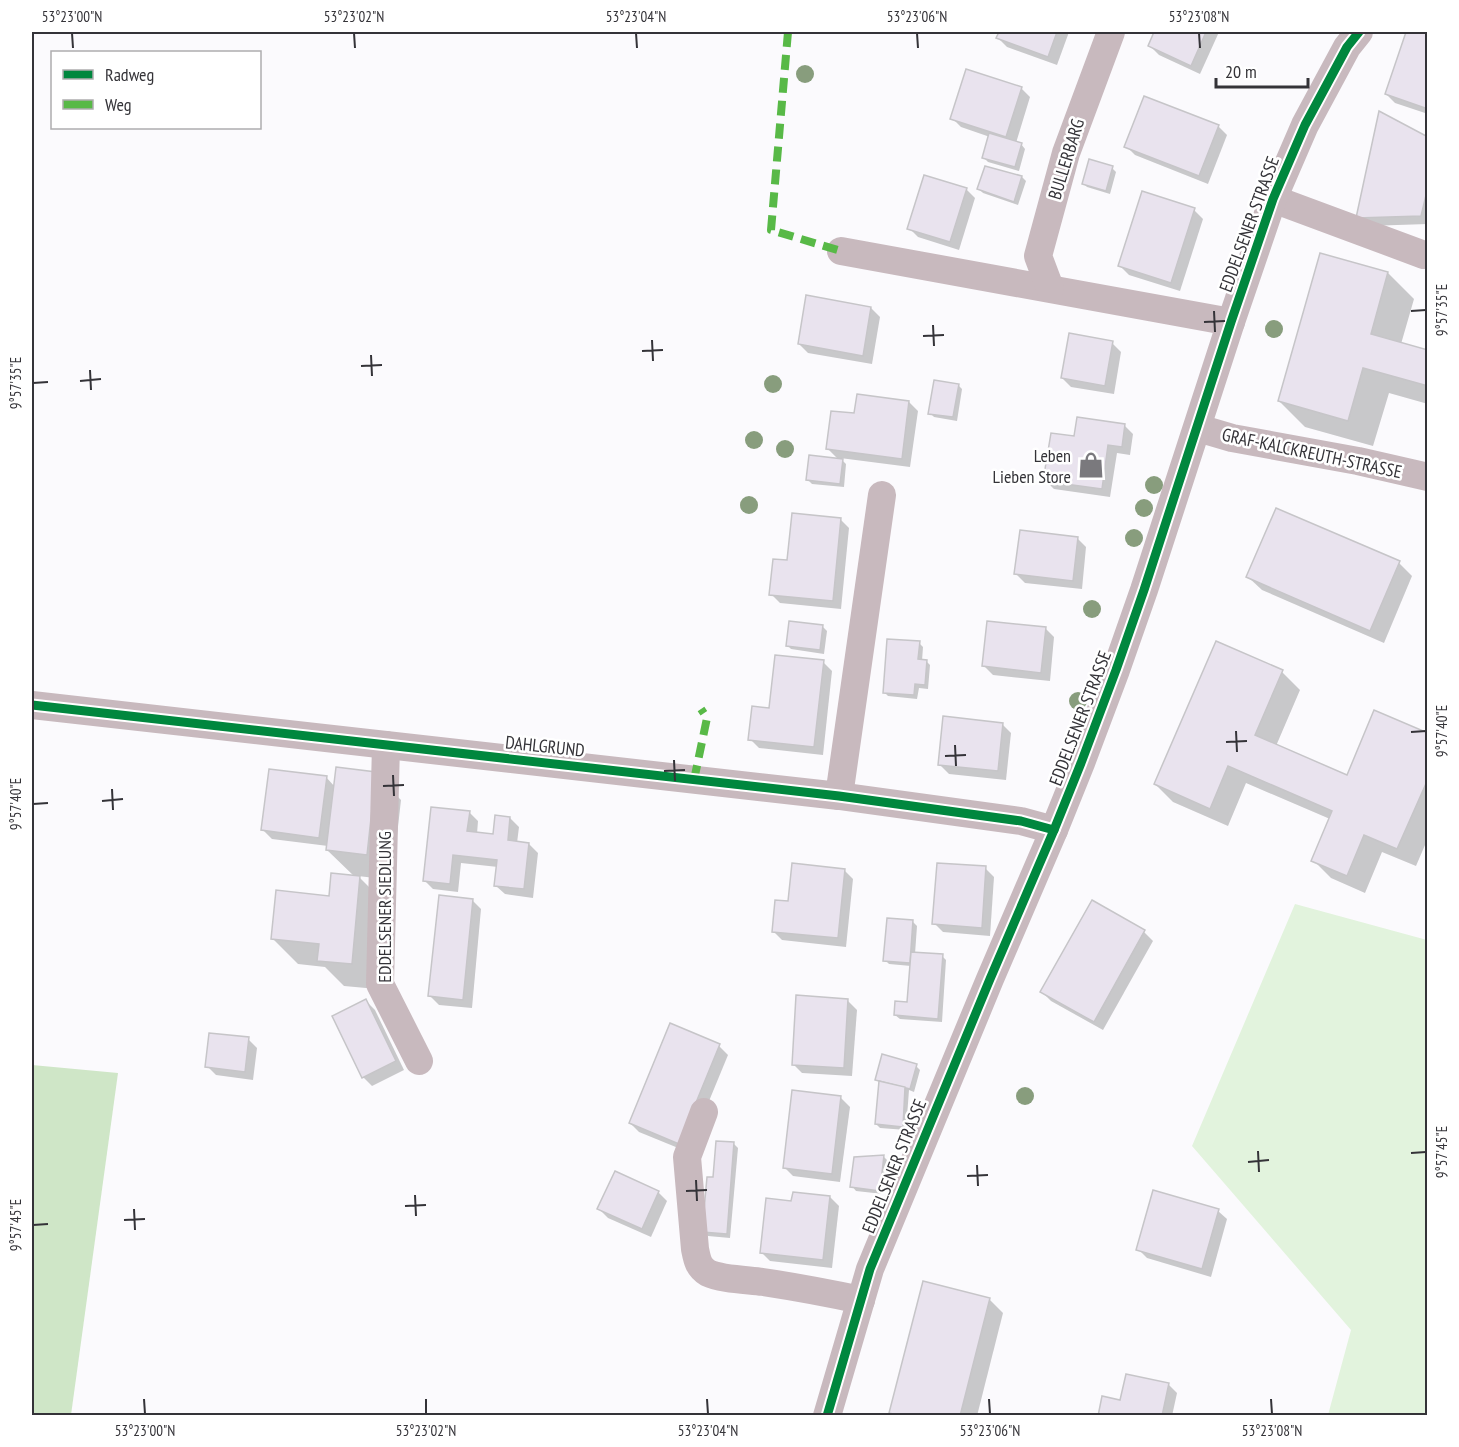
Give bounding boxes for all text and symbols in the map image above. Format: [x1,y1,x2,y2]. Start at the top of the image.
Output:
text: 53°23'00"N [42,7,102,26]
text: 53°23'02"N [324,7,384,26]
text: 53°23'04"N [606,7,666,26]
text: 53°23'06"N [887,7,947,26]
text: 53°23'08"N [1169,7,1229,26]
legend [51,51,261,129]
scale bar [1216,51,1308,89]
text: 20 m [1225,60,1257,83]
text: Radweg [105,63,154,86]
text: Weg [105,93,132,116]
street label: BULLERBARG [1043,116,1089,202]
street label: EDDELSENER STRASSE [1214,153,1284,295]
text: 9°57'35"E [1432,284,1451,336]
text: 9°57'35"E [6,357,25,409]
street label: GRAF-KALCKREUTH-STRASSE [1220,423,1404,483]
place label: Leben Lieben Store [993,444,1071,488]
shop icon: Leben Lieben Store [1076,450,1106,480]
street label: EDDELSENER STRASSE [1044,647,1116,789]
text: 9°57'40"E [1432,705,1451,757]
street label: DAHLGRUND [504,730,586,762]
text: 9°57'40"E [6,778,25,830]
street label: EDDELSENER SIEDLUNG [373,831,396,983]
street label: EDDELSENER STRASSE [857,1096,931,1236]
text: 9°57'45"E [1432,1126,1451,1178]
text: 9°57'45"E [6,1199,25,1251]
text: 53°23'00"N [115,1421,175,1440]
text: 53°23'02"N [396,1421,456,1440]
text: 53°23'04"N [678,1421,738,1440]
text: 53°23'06"N [960,1421,1020,1440]
text: 53°23'08"N [1242,1421,1302,1440]

